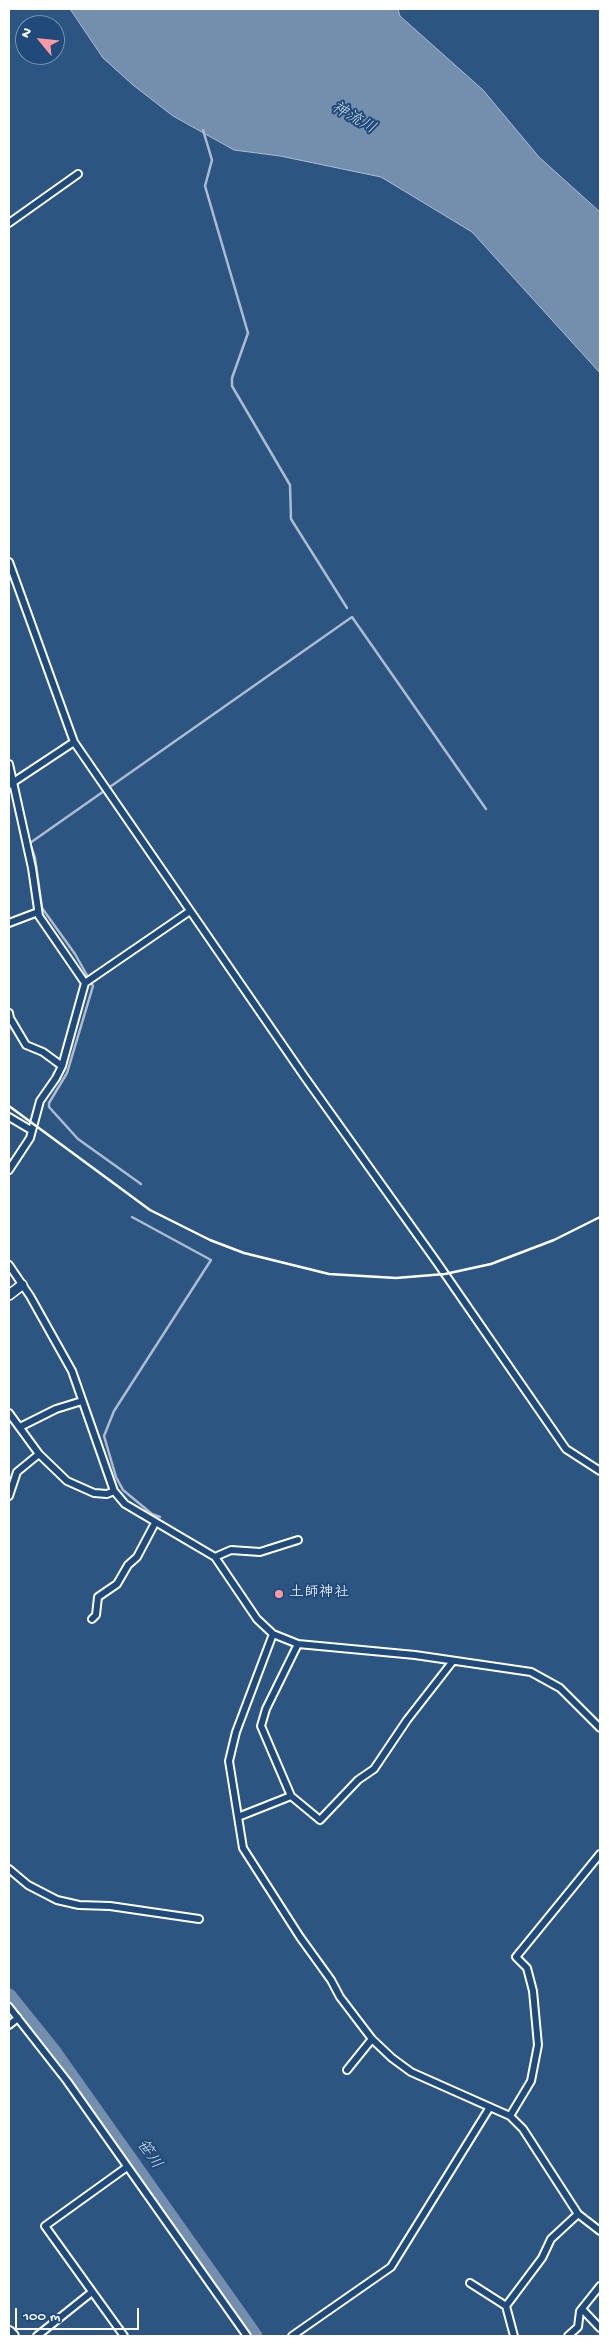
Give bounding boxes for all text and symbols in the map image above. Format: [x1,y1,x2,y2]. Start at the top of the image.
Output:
north arrow [15,15,65,65]
text: N [18,25,37,41]
water label: 神流川 [327,99,379,139]
place label: 土師神社 [289,1585,349,1603]
marker: 土師神社 [273,1588,285,1600]
water label: 笹川 [131,2136,165,2174]
scale bar [18,2298,141,2330]
text: 100 m [23,2308,60,2326]

